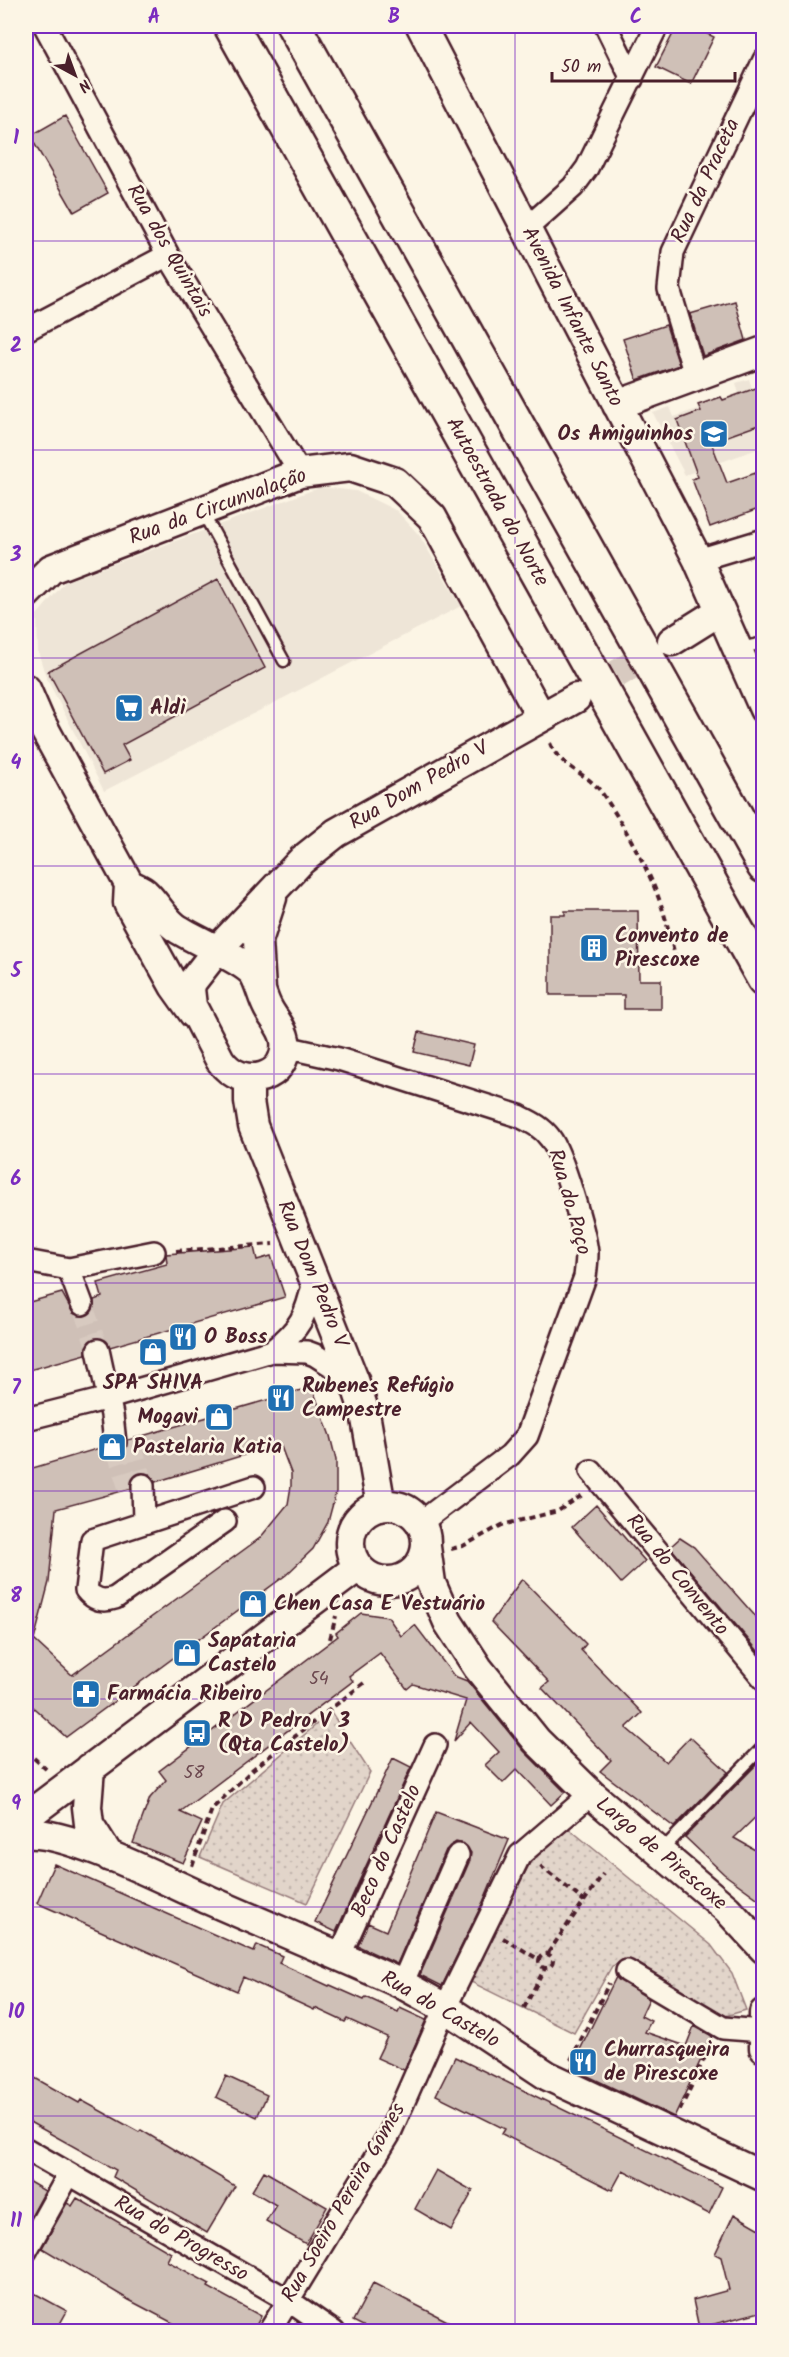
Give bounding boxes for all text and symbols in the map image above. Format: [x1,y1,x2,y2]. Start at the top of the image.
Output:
text: A [148,2,160,34]
text: B [388,2,400,34]
text: C [630,2,642,34]
north arrow [45,45,105,105]
scale bar [552,45,735,83]
text: 50 m [561,53,601,82]
text: N [72,72,96,98]
street label: Rua da Praceta [663,113,749,249]
text: 1 [13,123,19,155]
street label: Rua dos Quintais [117,178,221,324]
street label: Avenida Infante Santo [512,221,632,413]
text: 2 [10,331,22,363]
street label: Autoestrada do Norte [437,411,558,593]
place label: Os Amiguinhos [558,418,693,451]
school or university icon: Os Amiguinhos [698,418,730,450]
street label: Rua da Circunvalação [124,460,312,554]
text: 3 [10,540,22,572]
supermarket icon: Aldi [113,692,145,724]
place label: Aldi [150,692,186,725]
street label: Rua Dom Pedro V [343,732,496,839]
text: 4 [11,748,22,780]
place label: Convento de Pirescoxe [615,920,729,977]
building icon: Convento de Pirescoxe [578,932,610,964]
text: 5 [10,956,23,988]
street label: Rua do Poço [538,1145,600,1259]
text: 6 [11,1164,22,1196]
street label: Rua Dom Pedro V [267,1195,357,1354]
restaurant icon: O Boss [167,1321,199,1353]
place label: O Boss [204,1321,268,1354]
shop icon: SPA SHIVA [137,1336,169,1368]
place label: SPA SHIVA [103,1367,203,1400]
place label: Rubenes Refúgio Campestre [302,1370,454,1427]
text: 7 [11,1373,21,1405]
restaurant icon: Rubenes Refúgio Campestre [265,1382,297,1414]
place label: Mogavi [137,1401,199,1434]
shop icon: Mogavi [203,1401,235,1433]
shop icon: Pastelaria Katia [96,1431,128,1463]
place label: Pastelaria Katia [133,1431,282,1464]
street label: Rua do Convento [617,1507,737,1643]
text: 8 [10,1581,22,1613]
shop icon: Chen Casa E Vestuário [237,1588,269,1620]
place label: Chen Casa E Vestuário [274,1588,486,1621]
place label: Sapataria Castelo [208,1625,297,1682]
shop icon: Sapataria Castelo [171,1637,203,1669]
house number: 54 [309,1665,329,1694]
pharmacy icon: Farmácia Ribeiro [70,1678,102,1710]
place label: Farmácia Ribeiro [107,1678,263,1711]
place label: R D Pedro V 3 (Qta Castelo) [218,1705,350,1762]
bus stop icon: R D Pedro V 3 (Qta Castelo) [181,1717,213,1749]
house number: 58 [184,1759,204,1788]
street label: Beco do Castelo [343,1779,431,1923]
text: 9 [11,1789,21,1821]
street label: Largo de Pirescoxe [588,1789,735,1920]
street label: Rua do Castelo [374,1963,506,2057]
text: 10 [8,1997,25,2029]
place label: Churrasqueira de Pirescoxe [604,2034,730,2091]
restaurant icon: Churrasqueira de Pirescoxe [567,2046,599,2078]
street label: Rua Soeiro Pereira Gomes [273,2097,415,2309]
street label: Rua do Progresso [107,2187,255,2291]
text: 11 [10,2206,22,2238]

